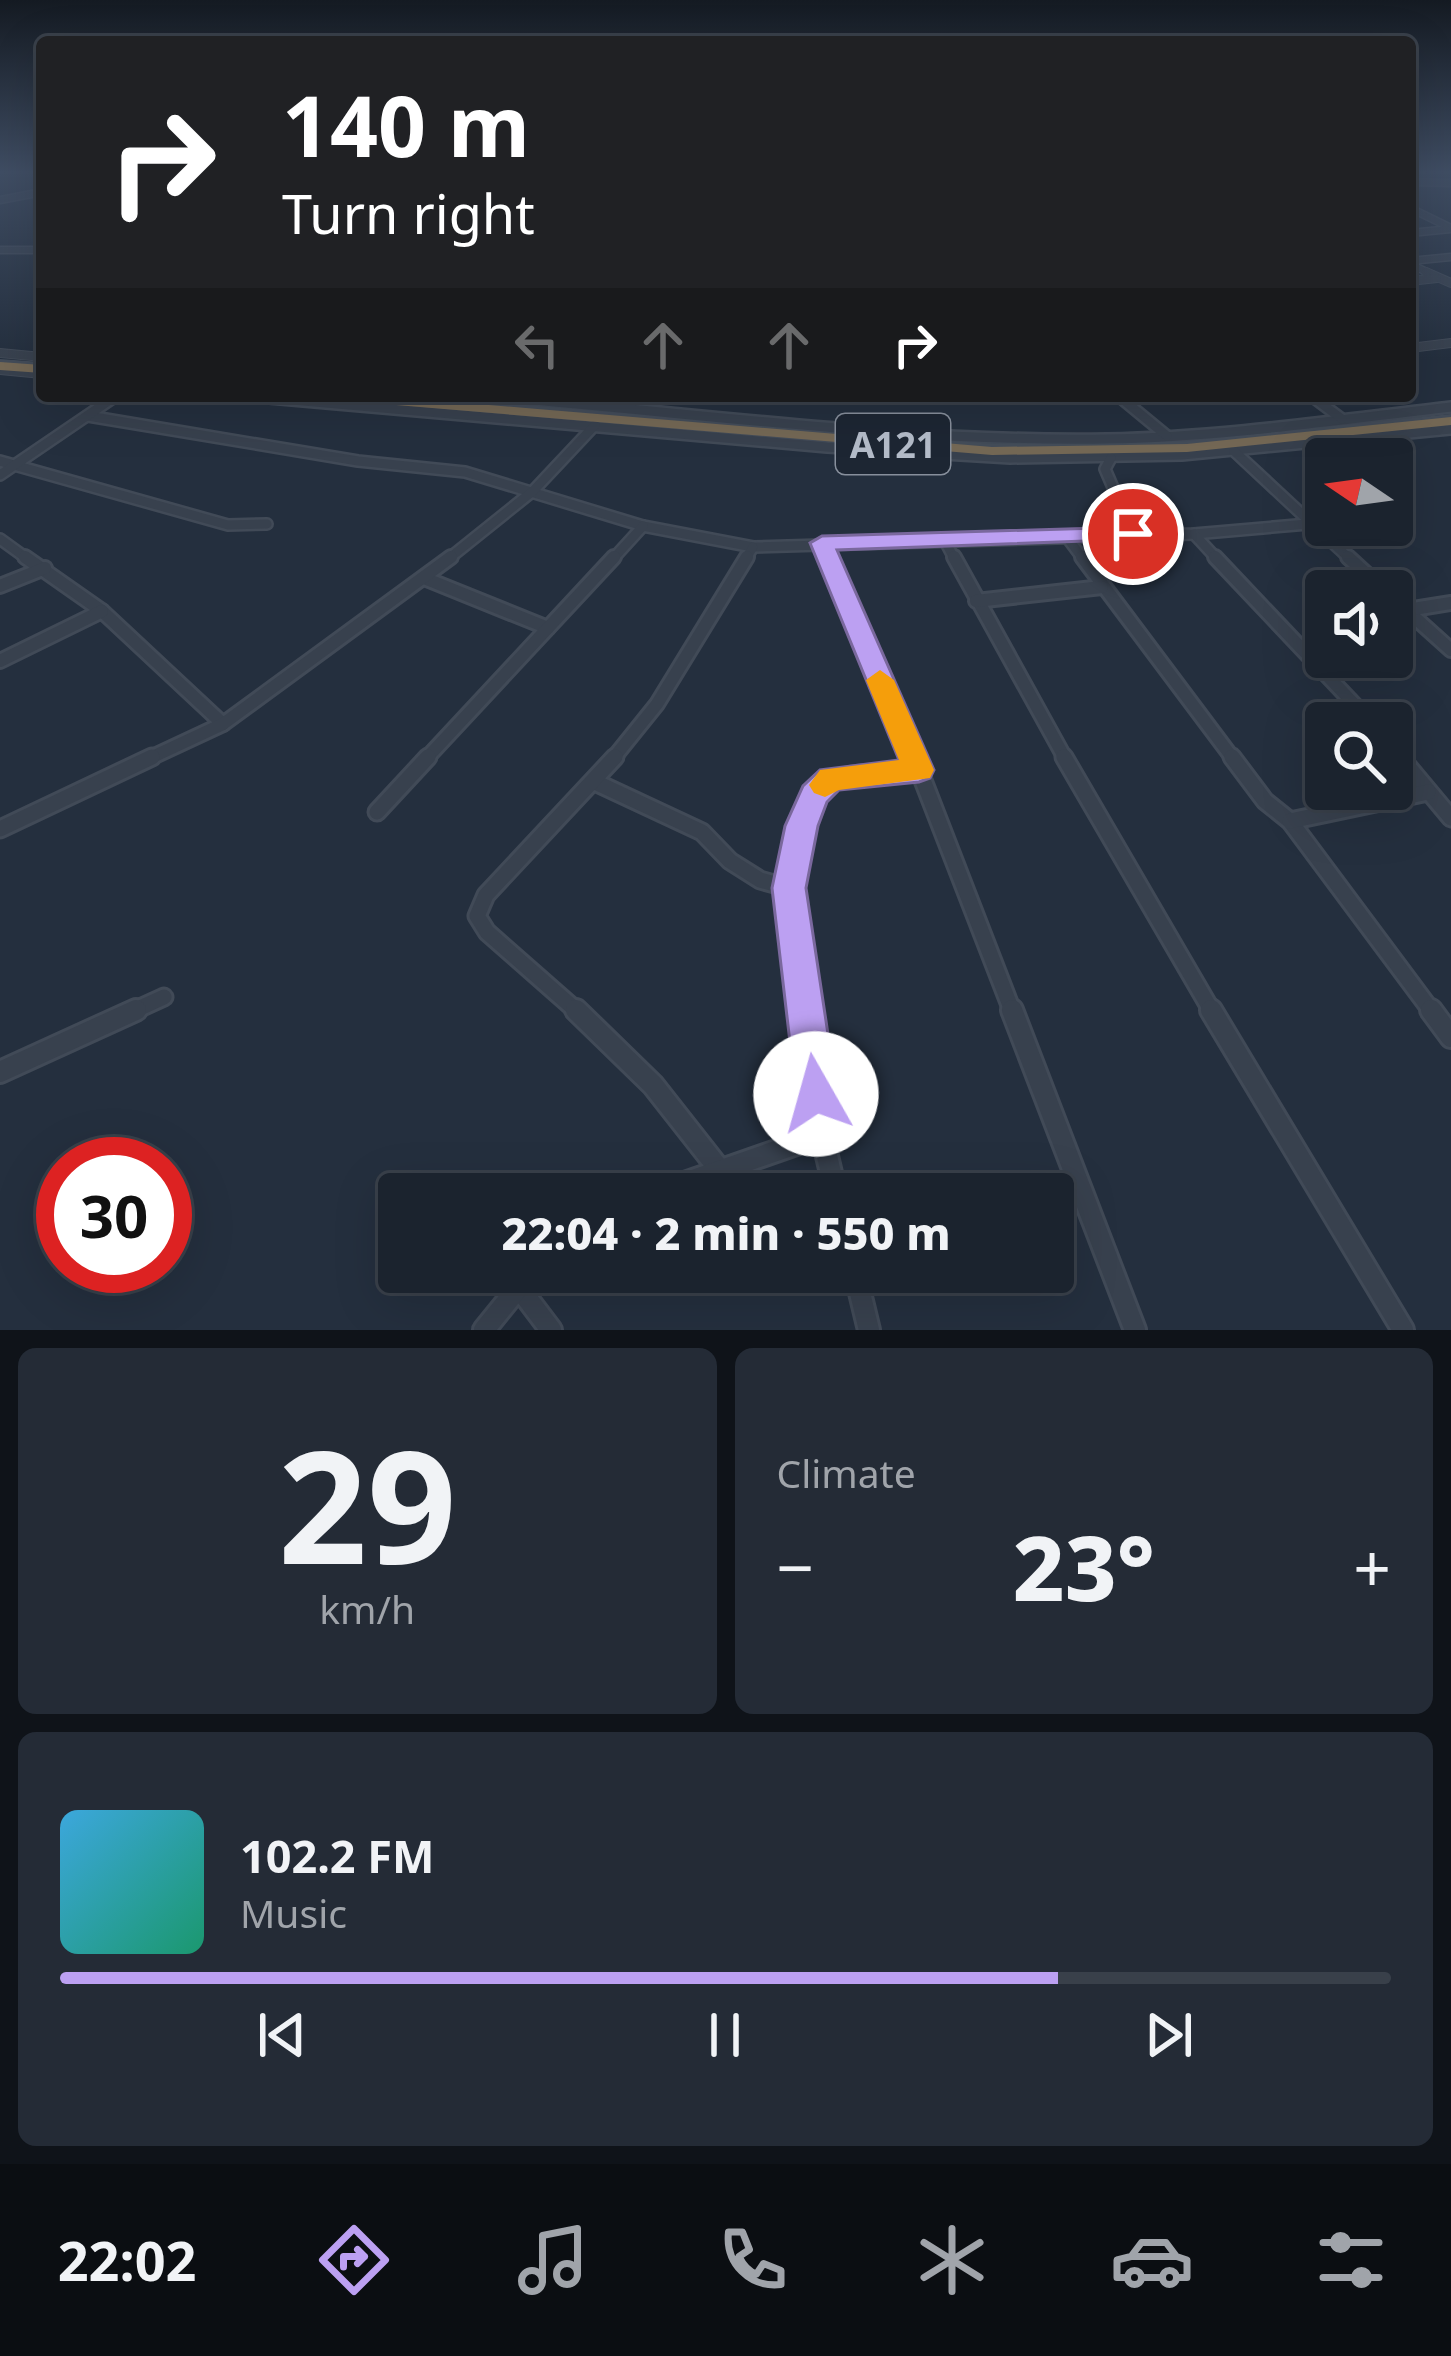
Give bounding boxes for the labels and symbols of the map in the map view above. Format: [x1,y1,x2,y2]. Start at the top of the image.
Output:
road number: A121 [836,414,950,474]
north arrow [1305,438,1413,546]
pin [1082,483,1184,585]
position arrow [753,1031,879,1157]
speed limit sign: 30 [36,1137,192,1293]

